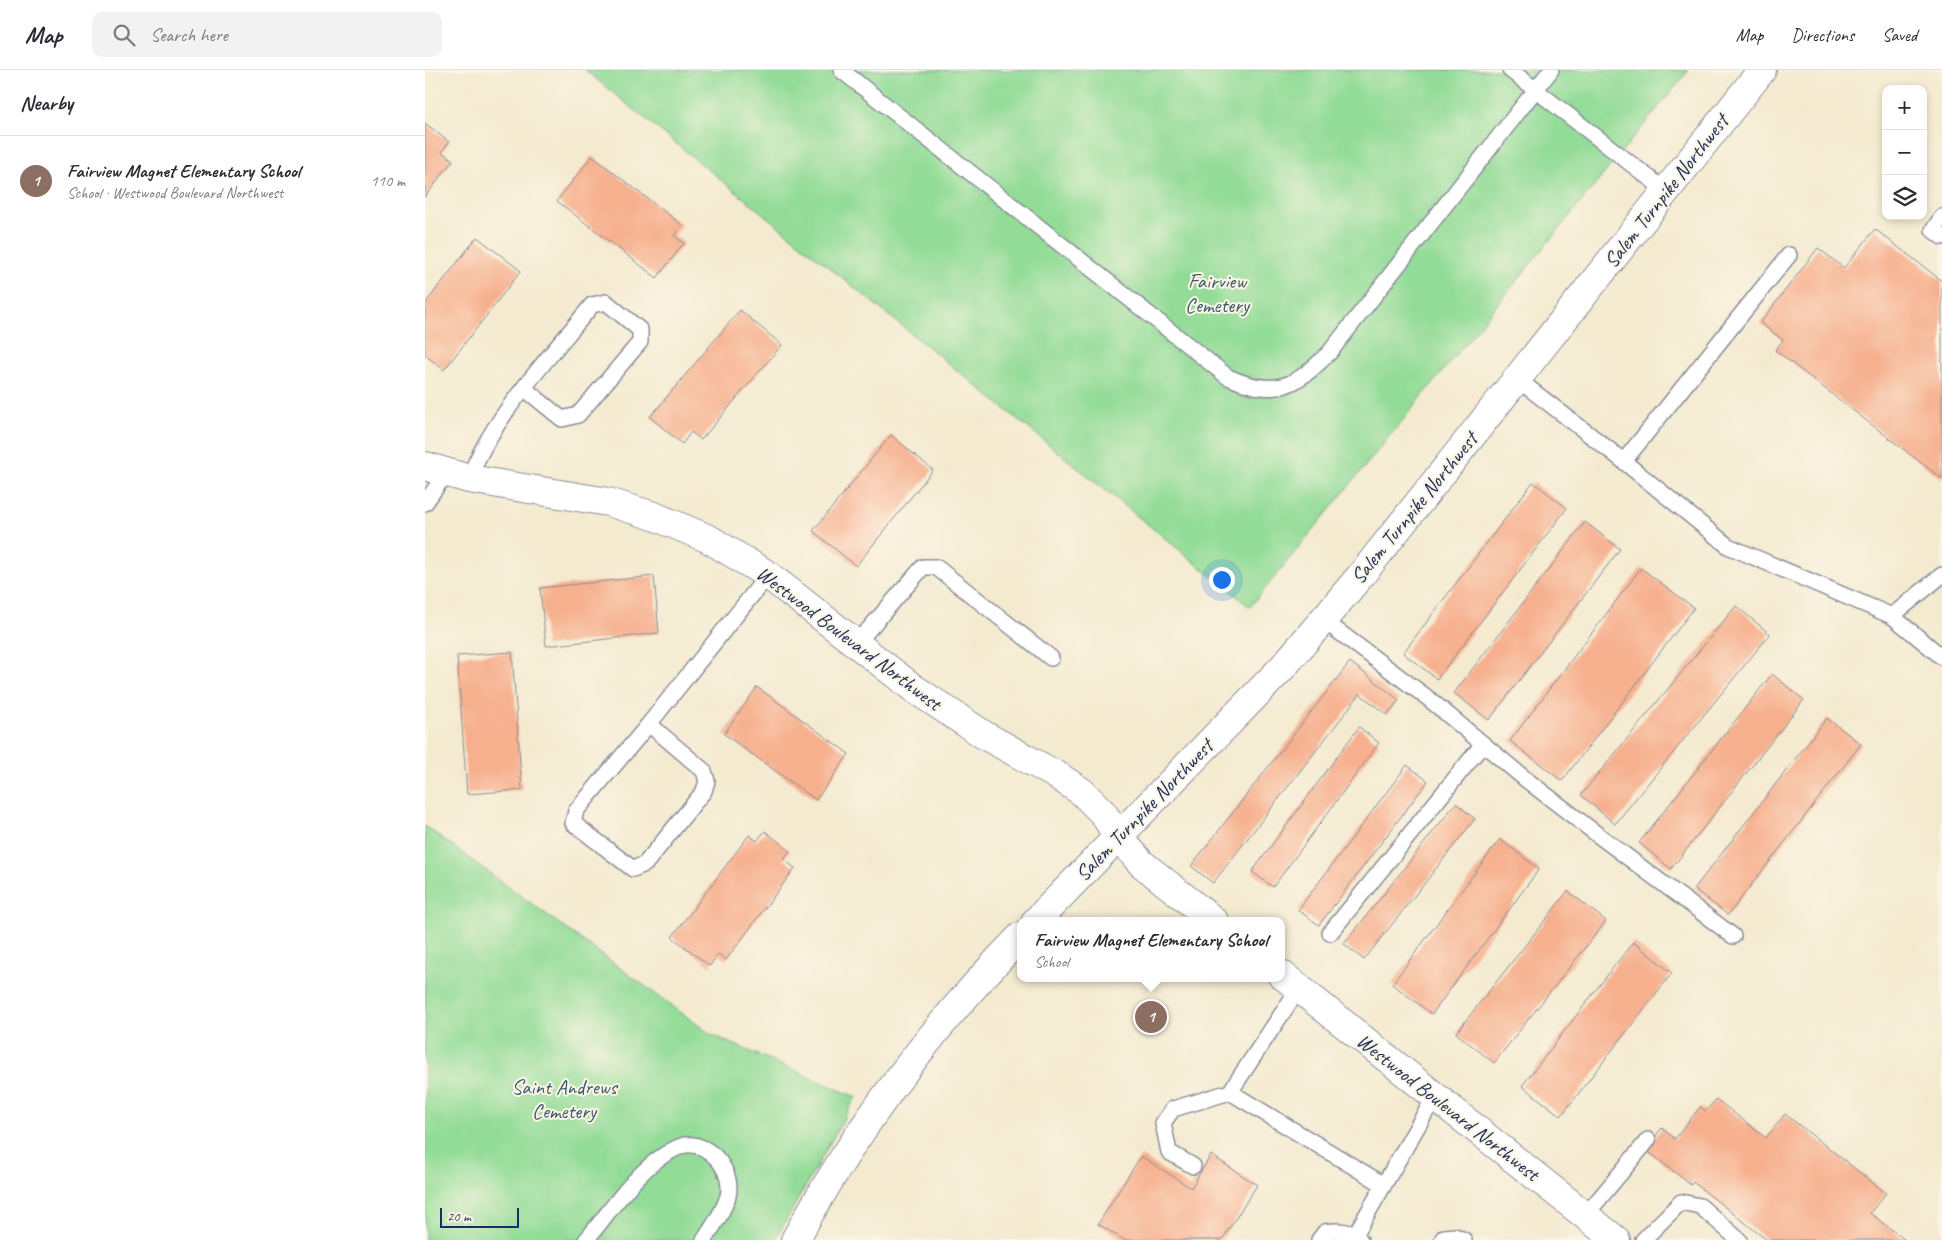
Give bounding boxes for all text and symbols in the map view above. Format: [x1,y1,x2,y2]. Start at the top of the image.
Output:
search box [92,12,442,57]
text: Map [25,20,62,50]
icon: search [110,21,138,49]
text: Search here [150,23,228,47]
text: Map [1736,24,1763,46]
text: Directions [1791,24,1854,46]
text: Saved [1882,24,1917,46]
map controls [1882,85,1927,220]
button: + [1882,85,1927,130]
text: Nearby [20,90,73,116]
street label: Salem Turnpike Northwest [1598,107,1736,273]
button: − [1882,130,1927,175]
text: Fairview Magnet Elementary School [67,159,300,183]
text: 1 [32,171,40,191]
text: 110 m [371,171,405,191]
button: layers [1882,175,1927,220]
text: School · Westwood Boulevard Northwest [67,183,283,203]
park label: Fairview Cemetery [1185,268,1251,318]
street label: Salem Turnpike Northwest [1345,425,1485,589]
street label: Westwood Boulevard Northwest [751,560,948,717]
your location [1209,567,1235,593]
street label: Salem Turnpike Northwest [1070,731,1221,886]
popup [1017,917,1285,982]
text: Fairview Magnet Elementary School [1034,928,1268,952]
text: School [1034,952,1069,972]
pin: 1 [1135,998,1167,1036]
street label: Westwood Boulevard Northwest [1351,1028,1546,1188]
park label: Saint Andrews Cemetery [511,1074,618,1124]
scale bar [440,1205,519,1228]
text: 20 m [447,1208,471,1225]

